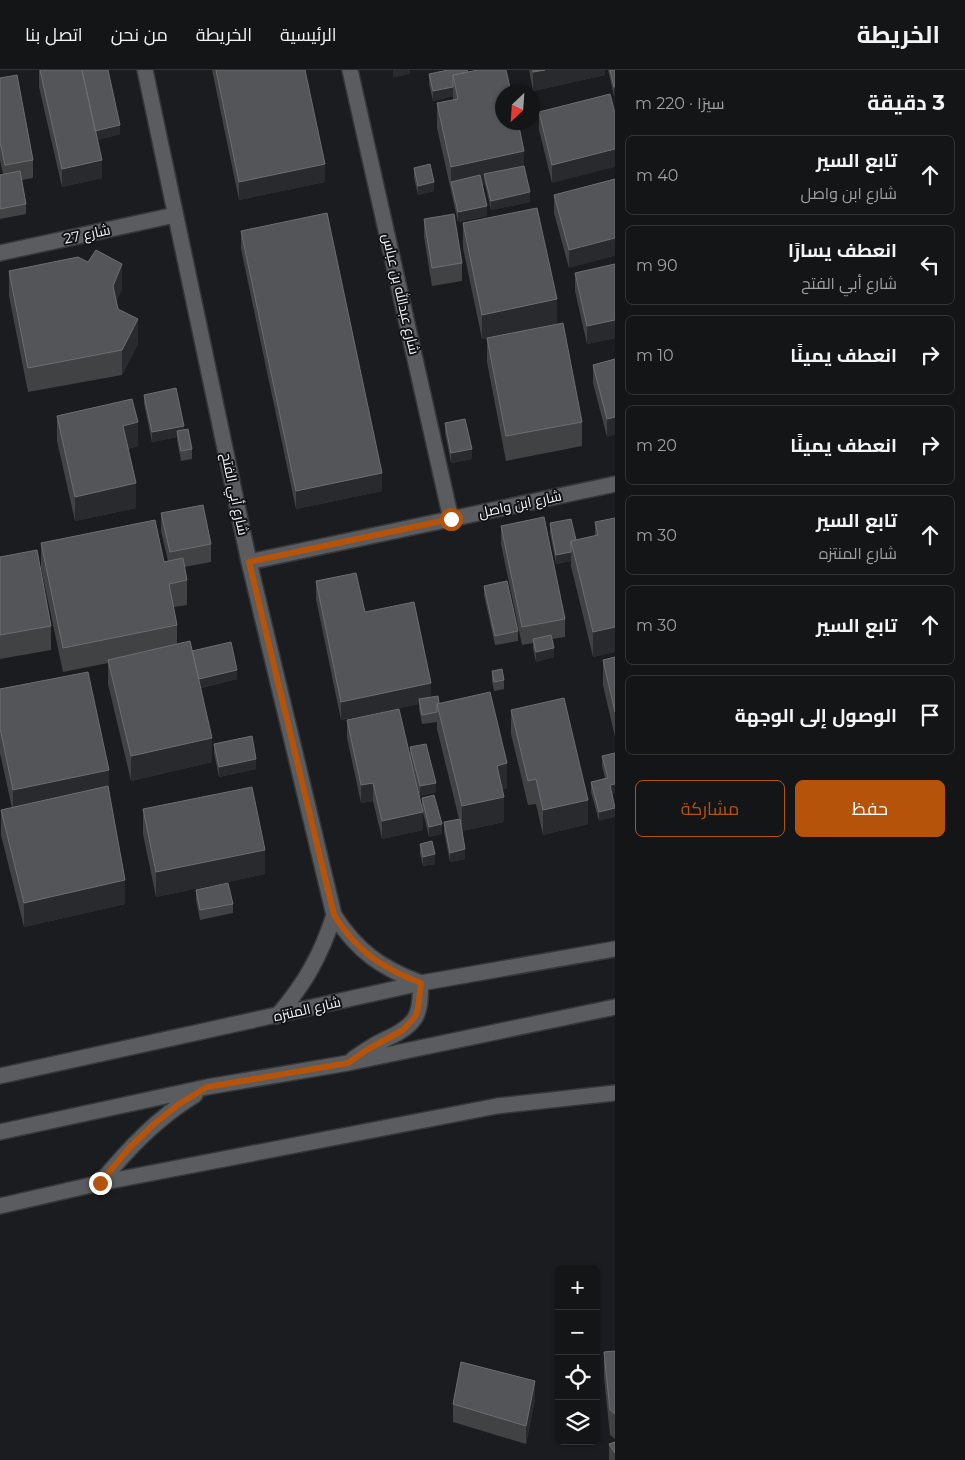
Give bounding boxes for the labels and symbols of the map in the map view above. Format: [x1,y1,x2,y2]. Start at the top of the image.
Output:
north arrow [495,85,540,130]
street label: شارع 27 [62,220,112,248]
street label: شارع عبدالله بن عباس [378,232,424,356]
street label: شارع أبي الفتح [215,451,253,537]
street label: شارع ابن واصل [477,486,563,522]
route start [440,508,463,531]
street label: شارع المنتزه [272,993,342,1025]
route end [89,1172,112,1195]

